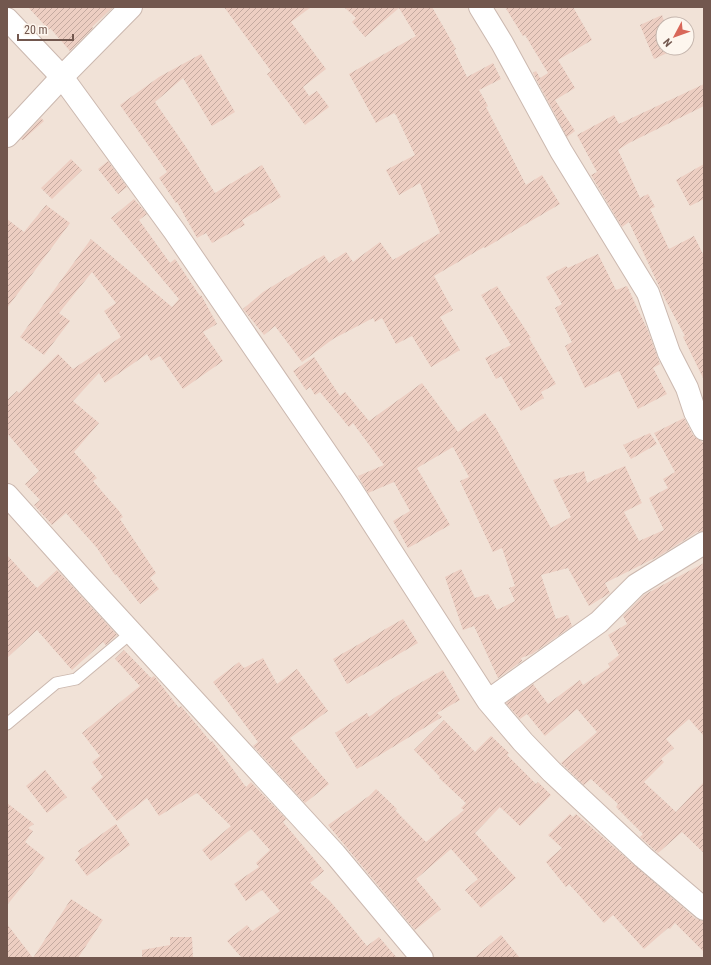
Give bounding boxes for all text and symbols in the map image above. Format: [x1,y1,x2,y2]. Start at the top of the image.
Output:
scale bar [18,16,73,42]
north arrow [655,16,695,56]
text: 20 m [24,23,48,37]
text: N [661,35,675,49]

